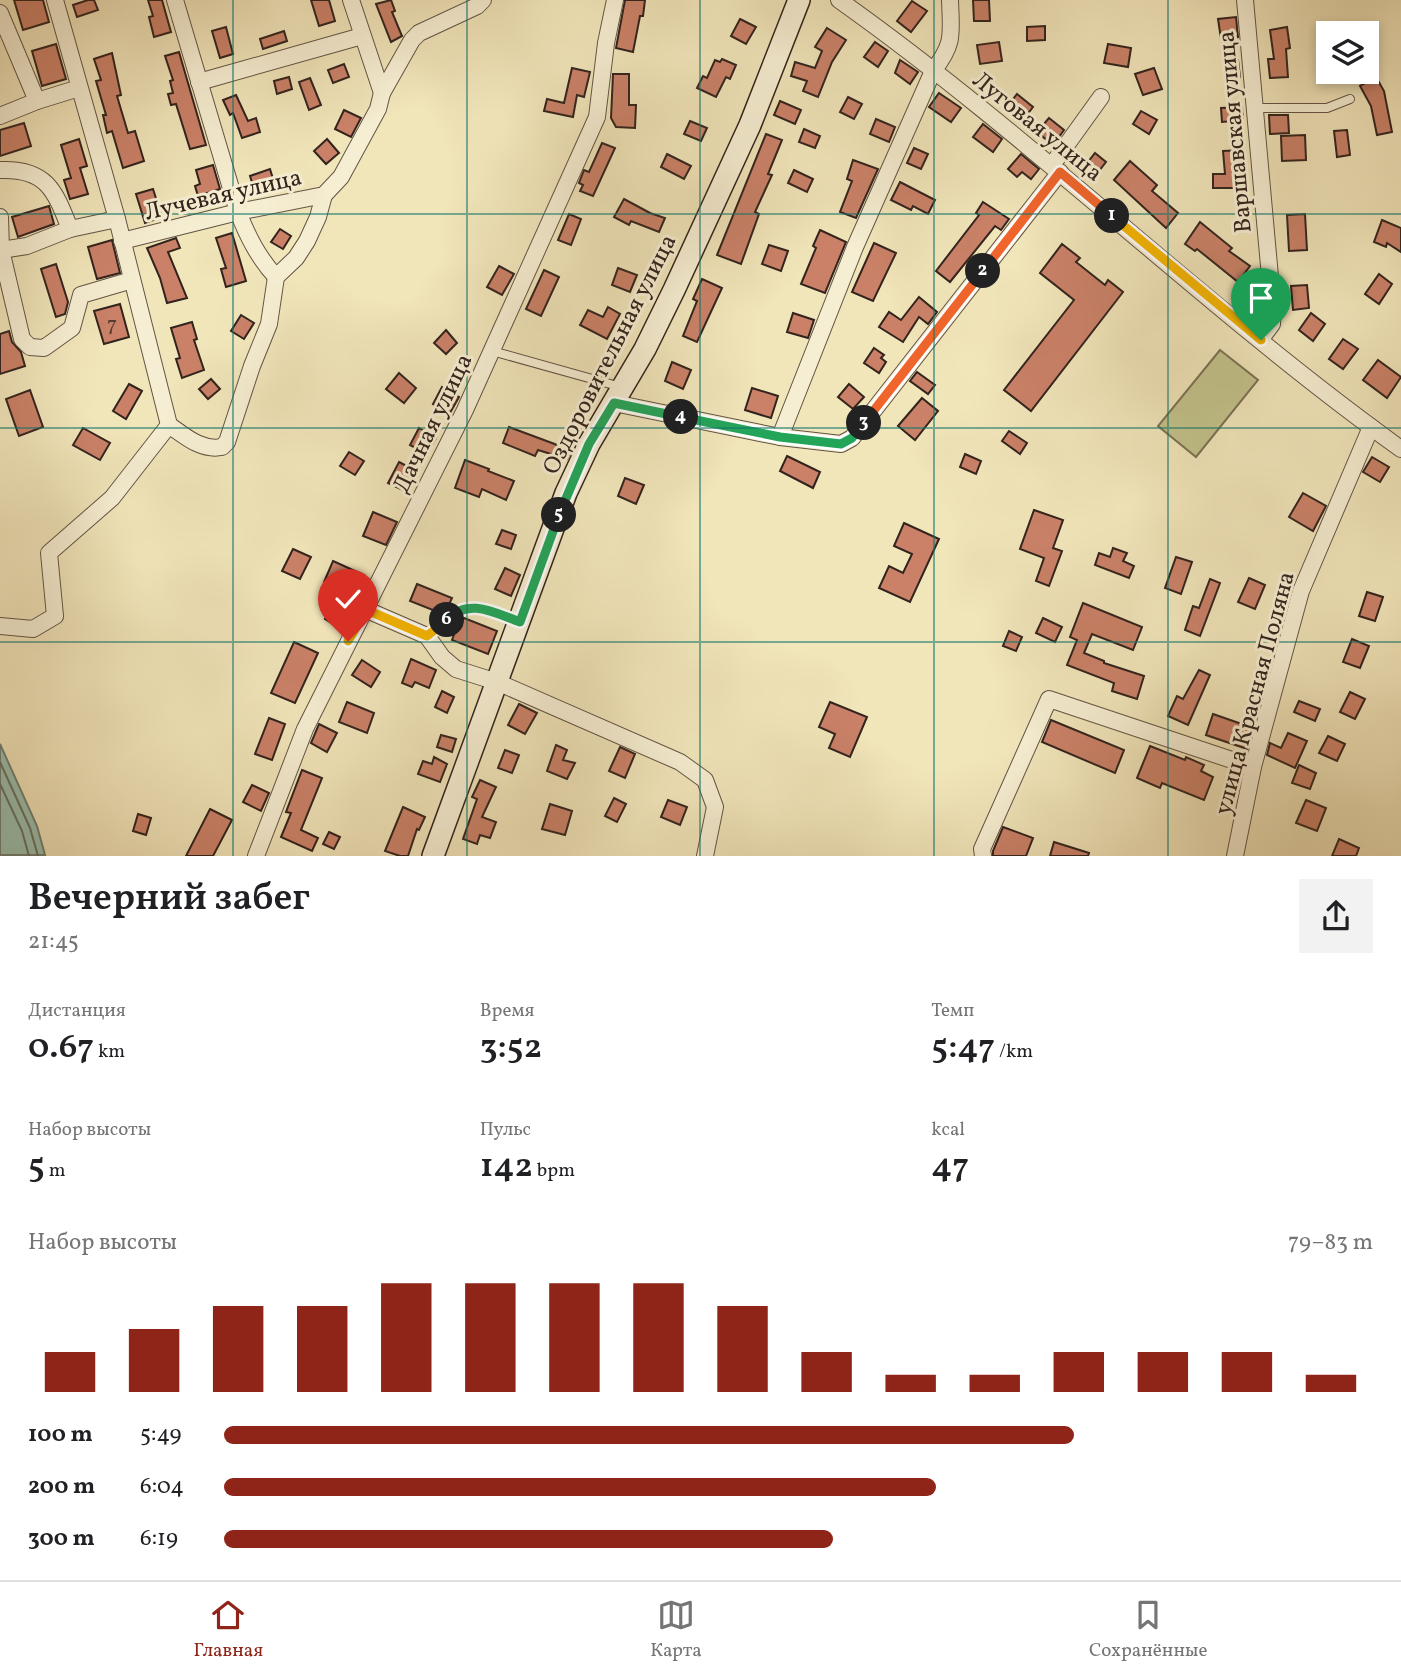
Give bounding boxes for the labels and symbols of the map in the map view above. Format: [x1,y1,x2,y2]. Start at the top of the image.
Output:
street label: Варшавская улица [1210,29,1262,234]
street label: Луговая улица [964,64,1109,191]
street label: Лучевая улица [141,161,305,231]
pin: 1 [1094,198,1130,234]
street label: Оздоровительная улица [535,229,686,481]
pin: 2 [965,254,1000,288]
pin [1231,268,1291,340]
house number: 7 [107,311,117,340]
street label: Дачная улица [385,348,482,499]
pin: 4 [664,400,698,434]
pin: 3 [846,406,882,440]
pin: 5 [542,498,576,532]
street label: улица Красная Поляна [1207,568,1305,819]
pin [318,569,378,641]
pin: 6 [430,602,464,638]

